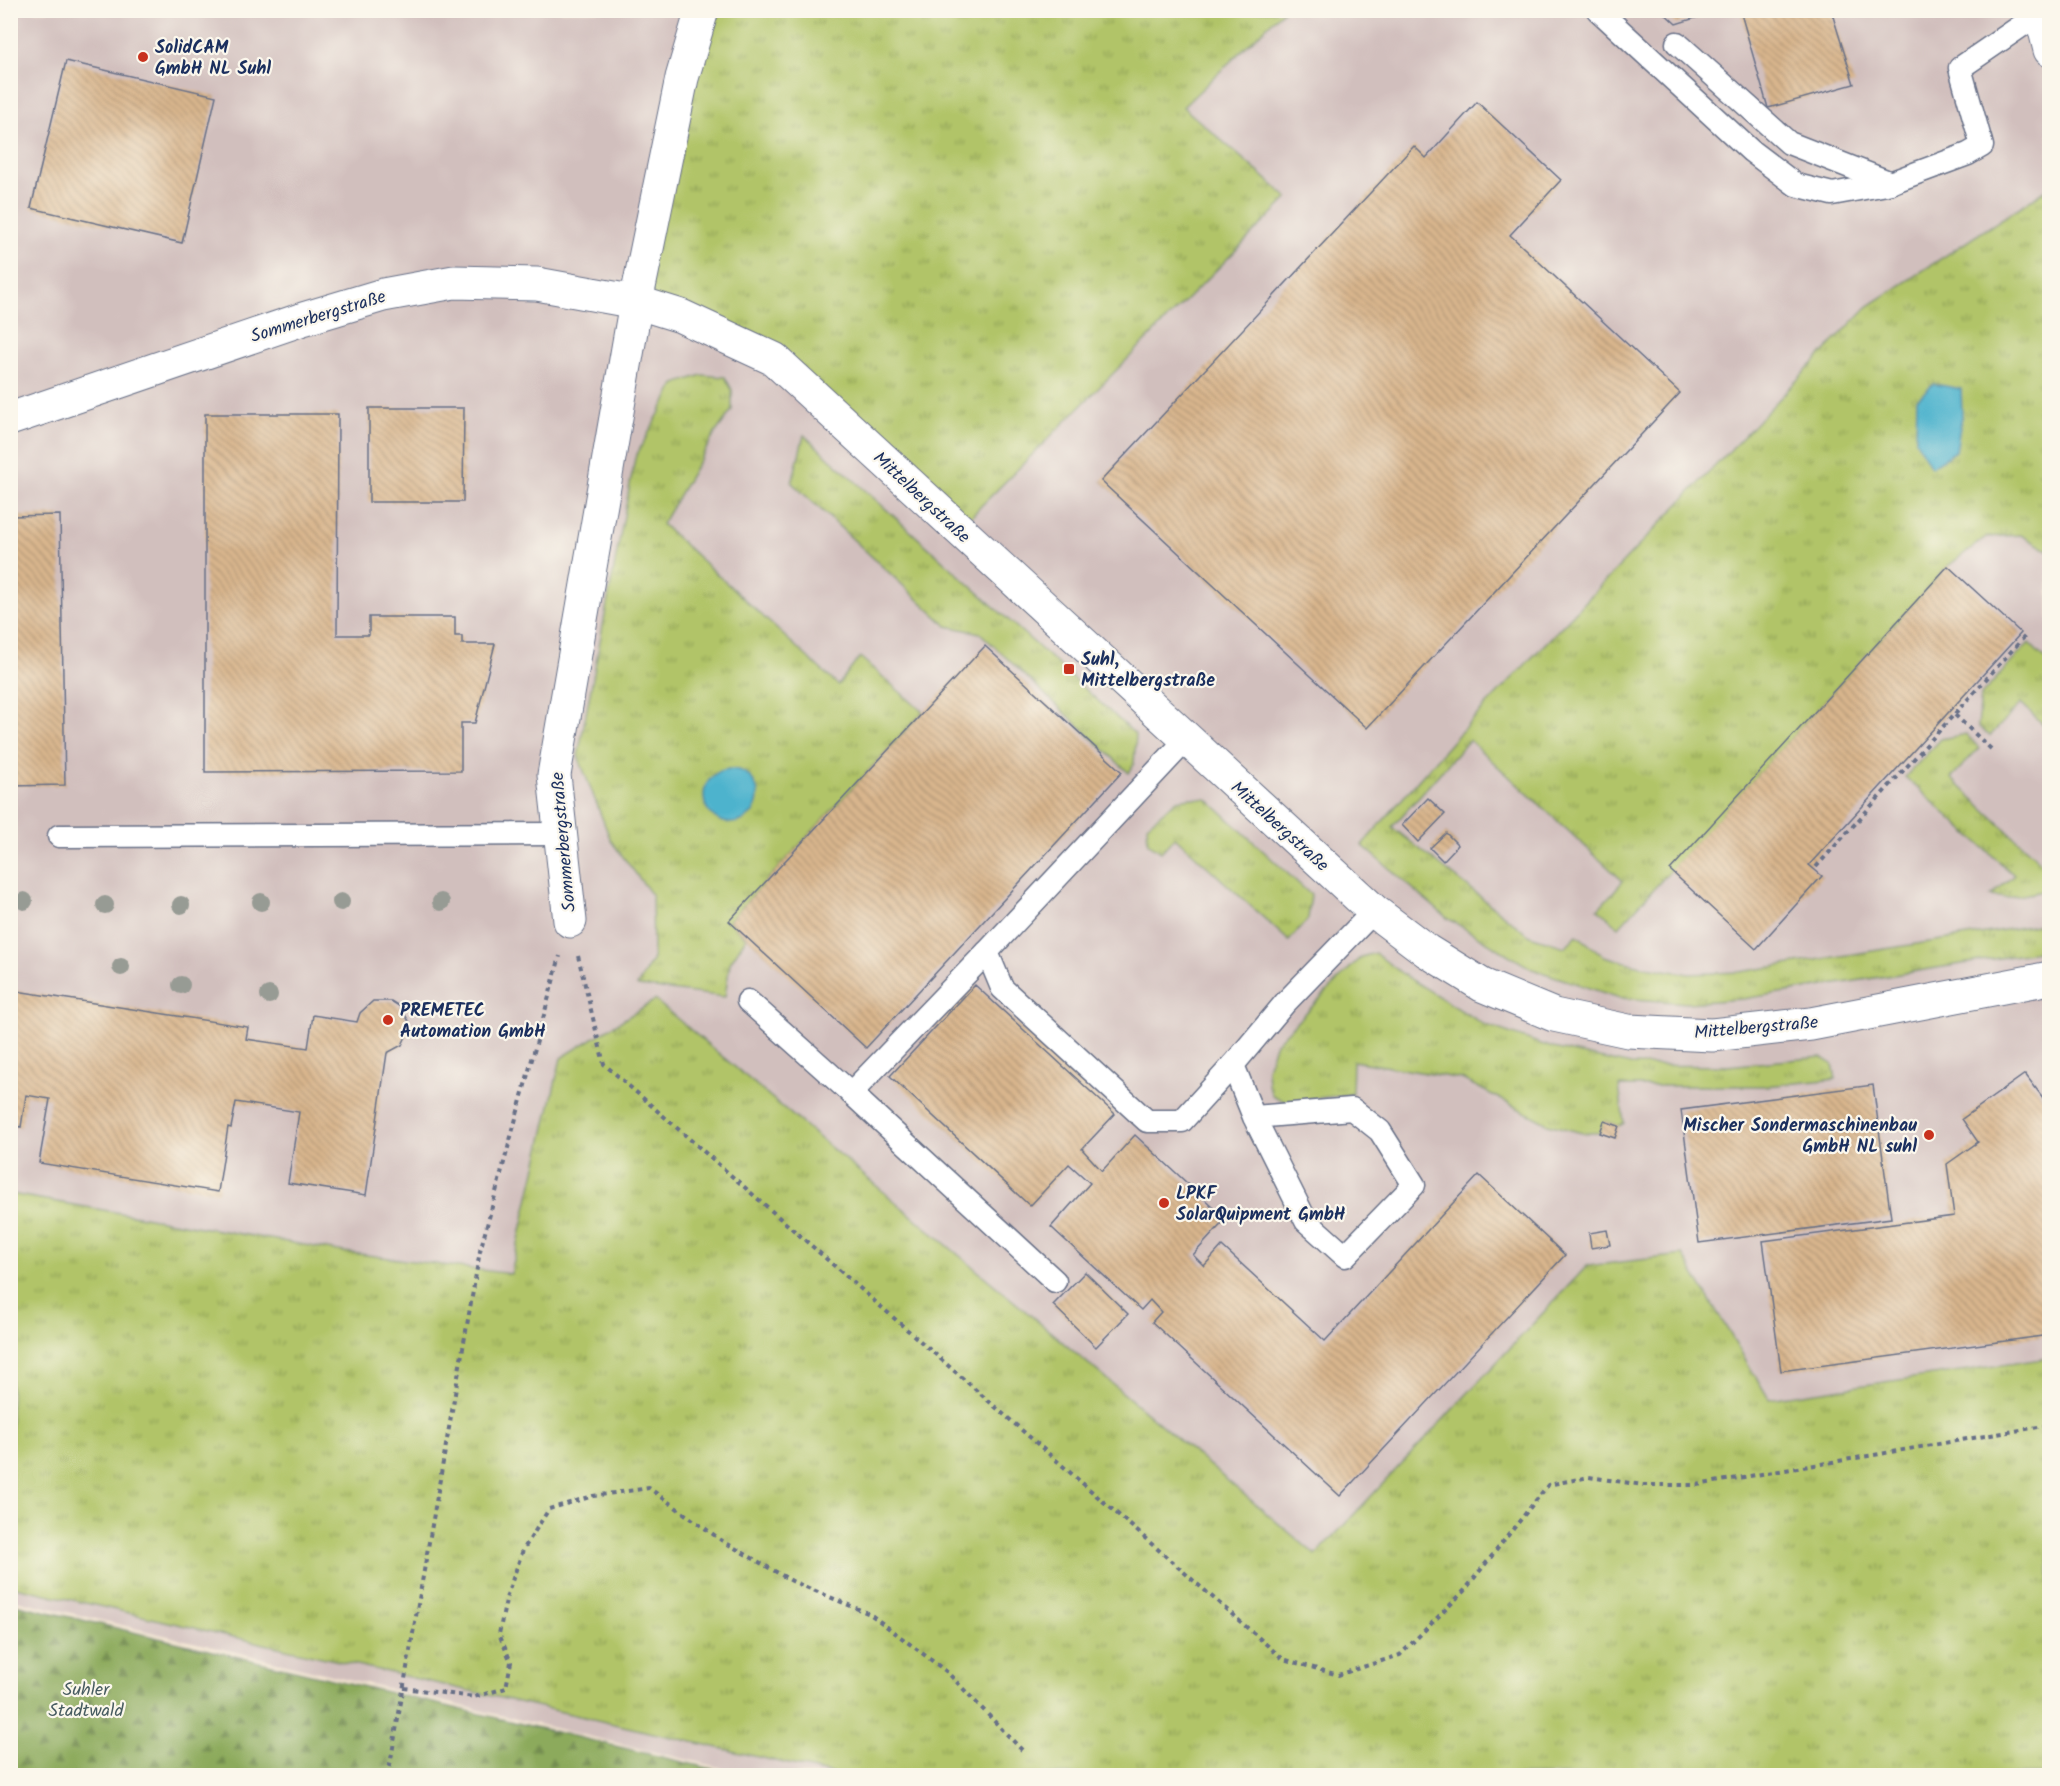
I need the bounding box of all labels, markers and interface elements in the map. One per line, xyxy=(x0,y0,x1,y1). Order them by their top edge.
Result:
place label: SolidCAM GmbH NL Suhl xyxy=(155,34,271,84)
marker: SolidCAM GmbH NL Suhl xyxy=(136,50,150,64)
street label: Sommerbergstraße xyxy=(247,283,390,352)
street label: Mittelbergstraße xyxy=(866,445,976,551)
place label: Suhl, Mittelbergstraße xyxy=(1081,646,1215,696)
marker: Suhl, Mittelbergstraße xyxy=(1062,662,1076,676)
street label: Sommerbergstraße xyxy=(544,771,585,913)
street label: Mittelbergstraße xyxy=(1223,775,1335,880)
place label: PREMETEC Automation GmbH xyxy=(400,997,546,1047)
street label: Mittelbergstraße xyxy=(1693,1009,1819,1048)
marker: PREMETEC Automation GmbH xyxy=(381,1013,395,1027)
place label: Mischer Sondermaschinenbau GmbH NL suhl xyxy=(1683,1112,1917,1162)
marker: Mischer Sondermaschinenbau GmbH NL suhl xyxy=(1922,1128,1936,1142)
place label: LPKF SolarQuipment GmbH xyxy=(1176,1180,1346,1230)
marker: LPKF SolarQuipment GmbH xyxy=(1157,1196,1171,1210)
park label: Suhler Stadtwald xyxy=(49,1676,124,1726)

